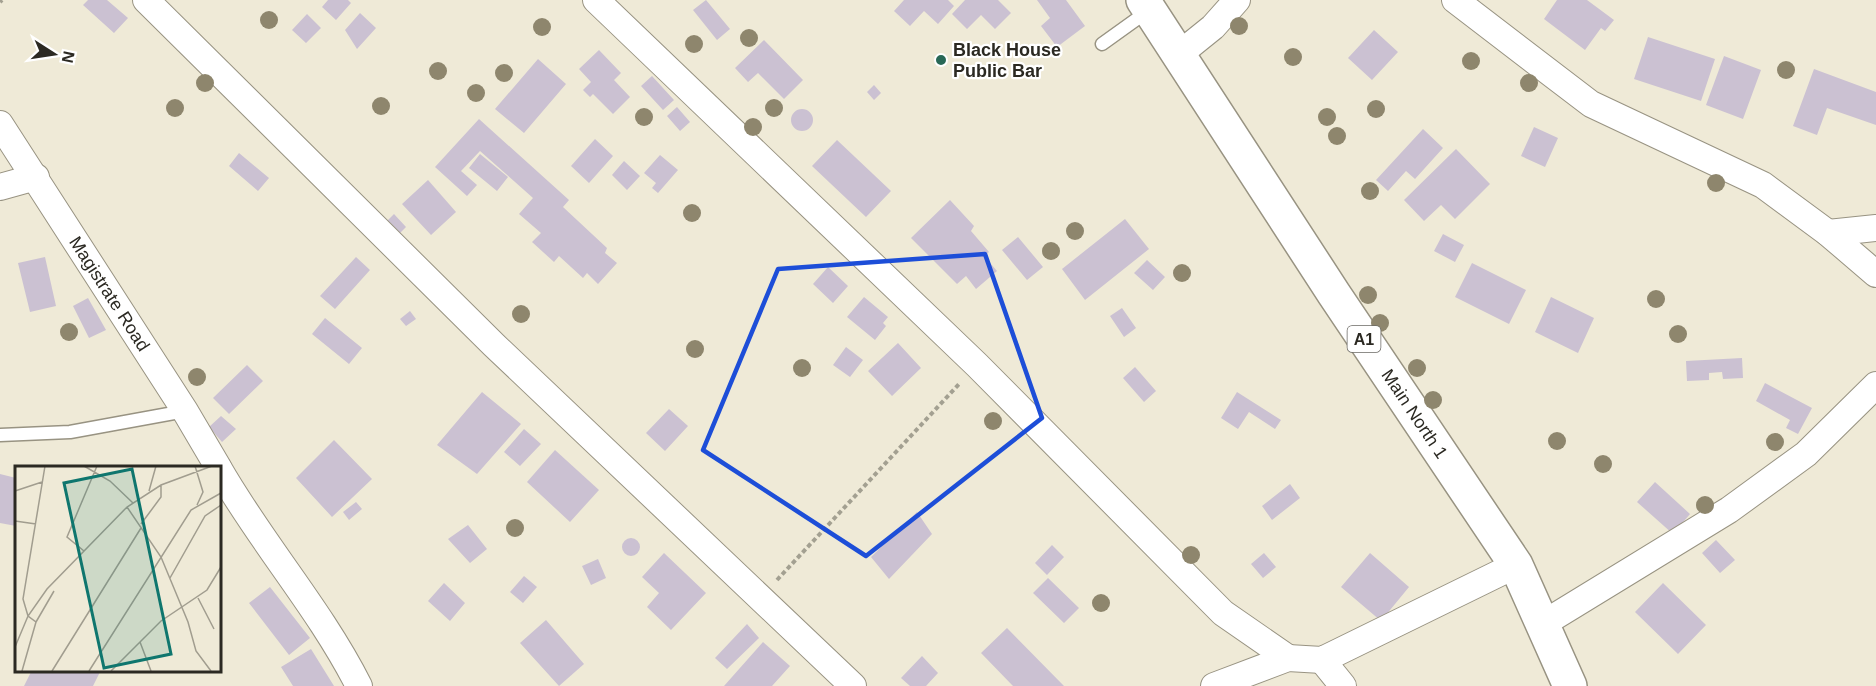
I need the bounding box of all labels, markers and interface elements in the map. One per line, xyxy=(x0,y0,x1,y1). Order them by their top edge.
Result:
north arrow xyxy=(24,24,84,84)
place label: Black House Public Bar xyxy=(953,40,1061,81)
text: N xyxy=(59,50,78,64)
marker: Black House Public Bar xyxy=(934,53,948,67)
street label: Magistrate Road xyxy=(65,233,154,355)
road number: A1 xyxy=(1348,326,1380,352)
street label: Main North 1 xyxy=(1377,365,1452,462)
inset map xyxy=(15,466,220,671)

